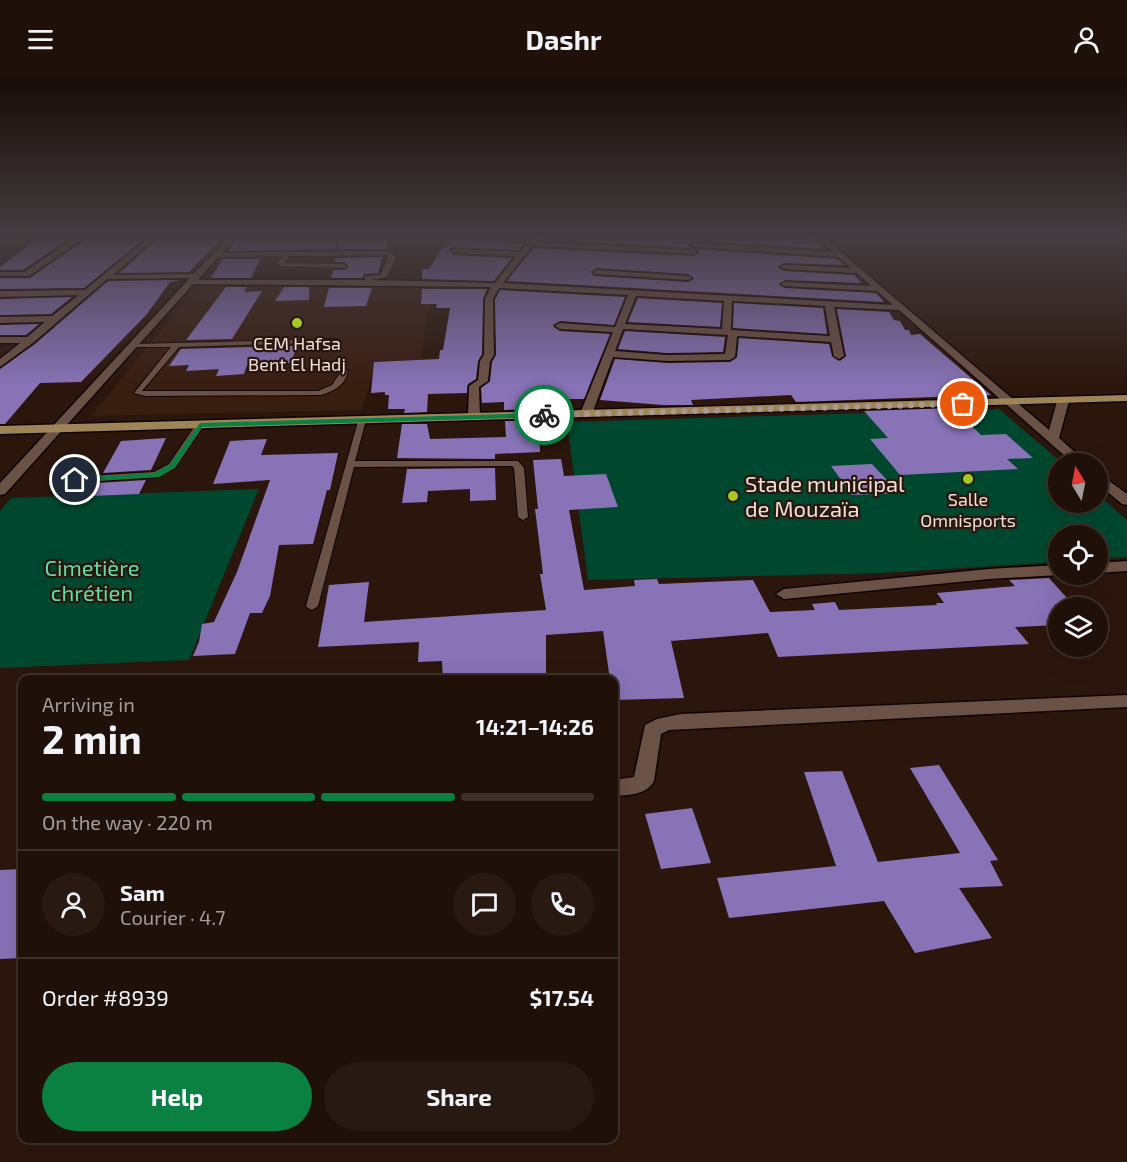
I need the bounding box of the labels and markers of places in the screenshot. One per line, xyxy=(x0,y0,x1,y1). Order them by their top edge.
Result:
marker: CEM Hafsa Bent El Hadj xyxy=(290,316,304,330)
place label: CEM Hafsa Bent El Hadj xyxy=(248,332,346,375)
pin xyxy=(937,378,988,429)
pin xyxy=(49,454,100,505)
place label: Stade municipal de Mouzaïa xyxy=(745,470,905,521)
marker: Salle Omnisports xyxy=(961,472,975,486)
place label: Salle Omnisports xyxy=(920,488,1016,531)
marker: Stade municipal de Mouzaïa xyxy=(726,489,740,503)

